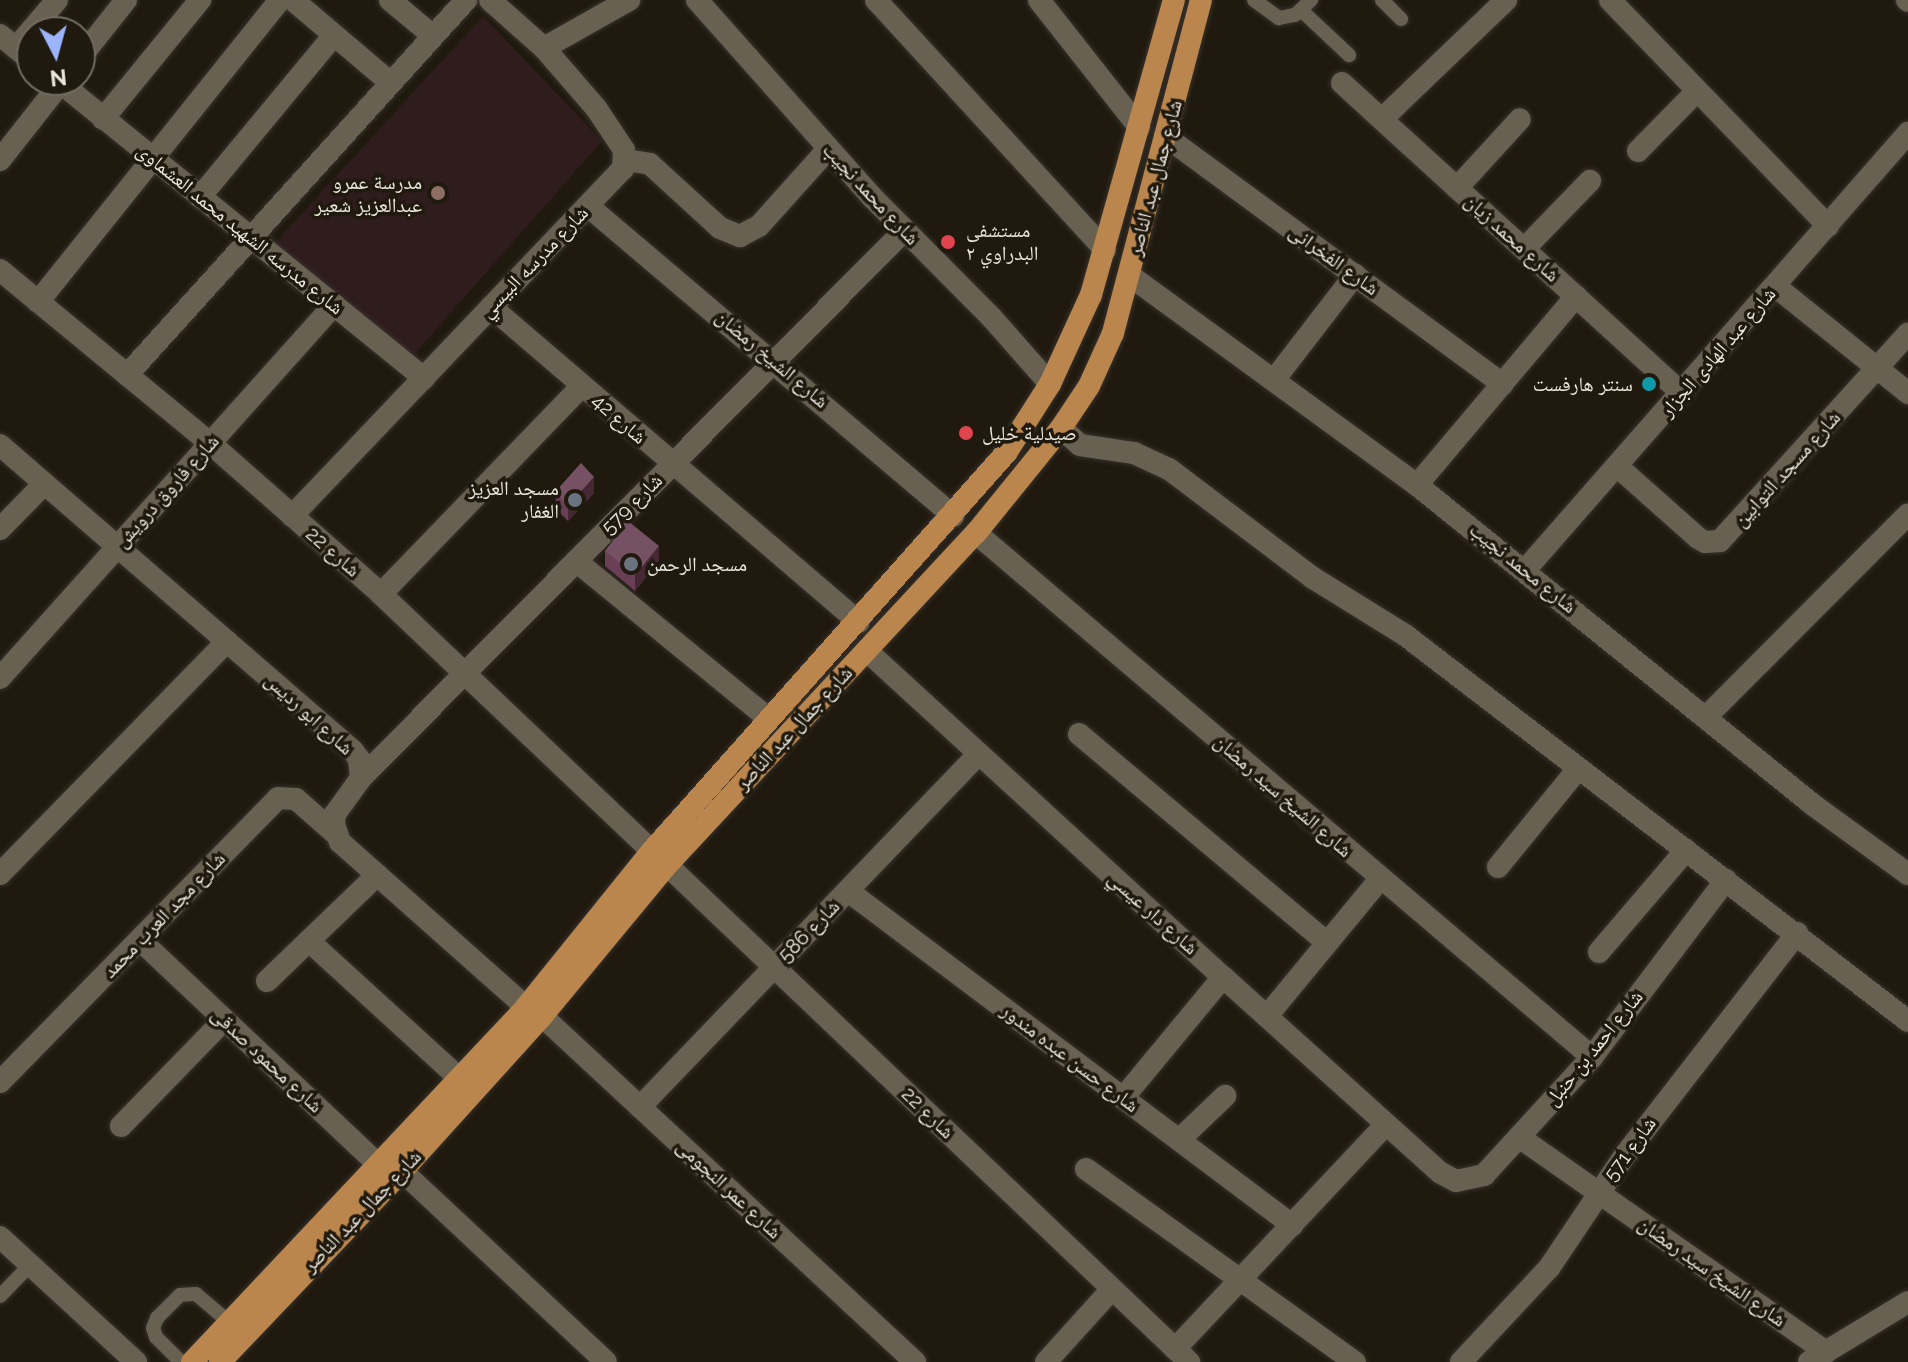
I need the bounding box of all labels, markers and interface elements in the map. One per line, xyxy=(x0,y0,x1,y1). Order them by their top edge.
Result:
north arrow xyxy=(16,16,96,96)
text: N xyxy=(49,64,68,92)
street label: شارع جمال عبد الناصر xyxy=(1123,97,1187,259)
street label: شارع مدرسه الشهيد محمد العشماوى xyxy=(132,138,348,320)
street label: شارع محمد نجيب xyxy=(818,138,924,250)
place label: مدرسة عمرو عبدالعزيز شعير xyxy=(314,170,422,217)
marker: مدرسة عمرو عبدالعزيز شعير xyxy=(429,184,447,202)
street label: شارع محمد زيان xyxy=(1459,189,1565,287)
street label: شارع مدرسه البيسي xyxy=(475,201,593,323)
place label: مستشفى البدراوي ٢ xyxy=(966,218,1039,265)
street label: شارع الفخرانى xyxy=(1284,219,1384,301)
marker: مستشفى البدراوي ٢ xyxy=(937,231,959,253)
street label: شارع عبد الهادى الجزار xyxy=(1655,282,1781,422)
street label: شارع الشيخ رمضان xyxy=(711,305,833,413)
place label: سنتر هارفست xyxy=(1533,372,1633,396)
marker: سنتر هارفست xyxy=(1640,375,1658,393)
street label: شارع 42 xyxy=(587,389,651,449)
street label: شارع مسجد التوابين xyxy=(1729,406,1845,532)
place label: صيدلية خليل xyxy=(982,421,1077,445)
marker: صيدلية خليل xyxy=(957,424,975,442)
street label: شارع فاروق درويش xyxy=(110,429,224,553)
street label: شارع 579 xyxy=(597,469,667,539)
place label: مسجد العزيز الغفار xyxy=(468,476,559,523)
marker: مسجد العزيز الغفار xyxy=(566,491,584,509)
street label: شارع محمد نجيب xyxy=(1465,518,1581,618)
street label: شارع 22 xyxy=(301,522,365,582)
place label: مسجد الرحمن xyxy=(647,552,747,576)
marker: مسجد الرحمن xyxy=(622,555,640,573)
street label: شارع جمال عبد الناصر xyxy=(731,661,857,795)
street label: شارع ابو رديس xyxy=(260,668,358,760)
street label: شارع الشيخ سيد رمضان xyxy=(1209,729,1357,863)
street label: شارع مجد العرب محمد xyxy=(98,847,230,983)
street label: شارع دار عيسي xyxy=(1103,866,1203,960)
street label: شارع 586 xyxy=(773,895,845,967)
street label: شارع احمد بن حنبل xyxy=(1540,985,1648,1111)
street label: شارع حسن عبده مندور xyxy=(996,998,1144,1118)
street label: شارع محمود صدقى xyxy=(206,1002,328,1118)
street label: شارع 22 xyxy=(897,1082,959,1144)
street label: شارع 571 xyxy=(1599,1112,1661,1186)
street label: شارع عمر النجومى xyxy=(671,1134,787,1244)
street label: شارع جمال عبد الناصر xyxy=(298,1145,426,1277)
street label: شارع الشيخ سيد رمضان xyxy=(1633,1212,1791,1332)

